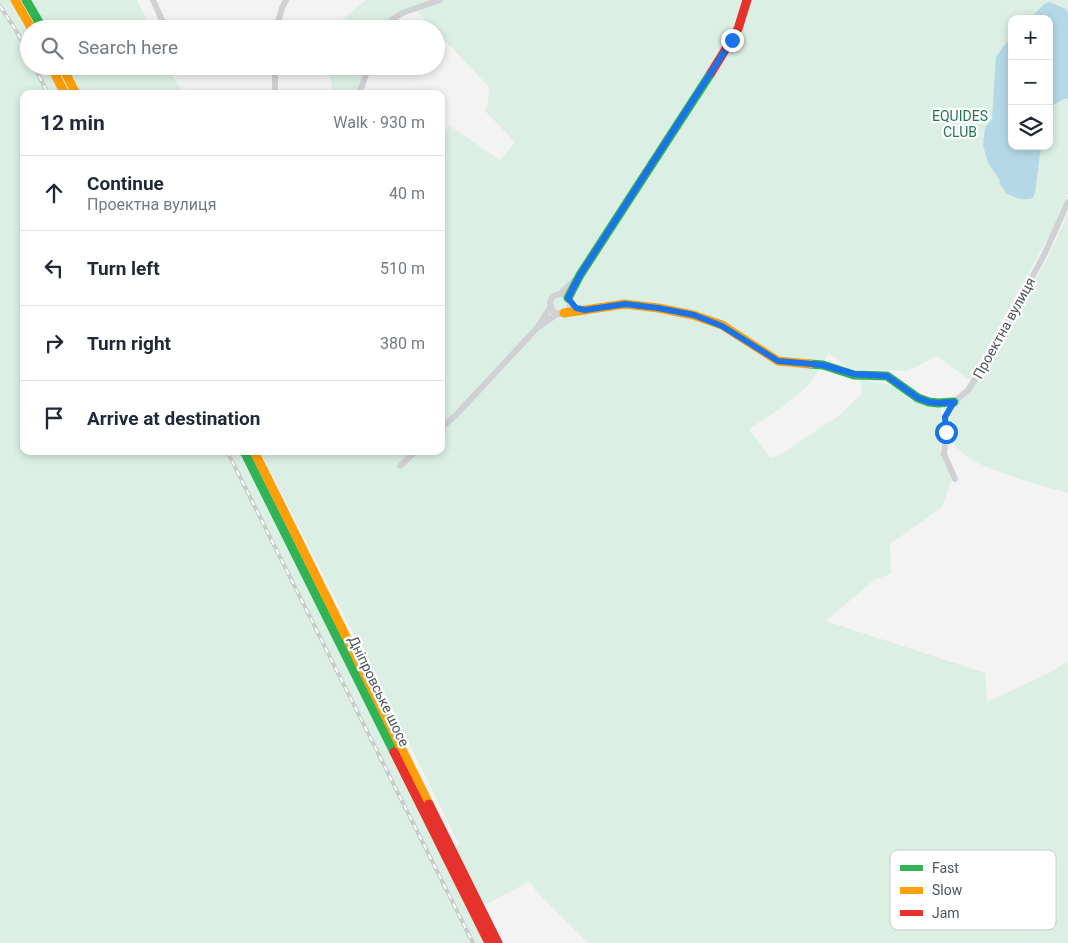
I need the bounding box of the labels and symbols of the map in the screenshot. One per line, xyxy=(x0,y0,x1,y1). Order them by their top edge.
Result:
route end xyxy=(721,29,744,52)
park label: EQUIDES CLUB xyxy=(932,108,988,140)
street label: Проектна вулиця xyxy=(970,275,1038,381)
route start xyxy=(935,421,958,444)
street label: Дніпровське шосе xyxy=(345,633,413,749)
legend xyxy=(890,850,1056,930)
text: Fast xyxy=(932,860,959,876)
text: Slow xyxy=(932,882,963,898)
text: Jam xyxy=(932,905,960,921)

